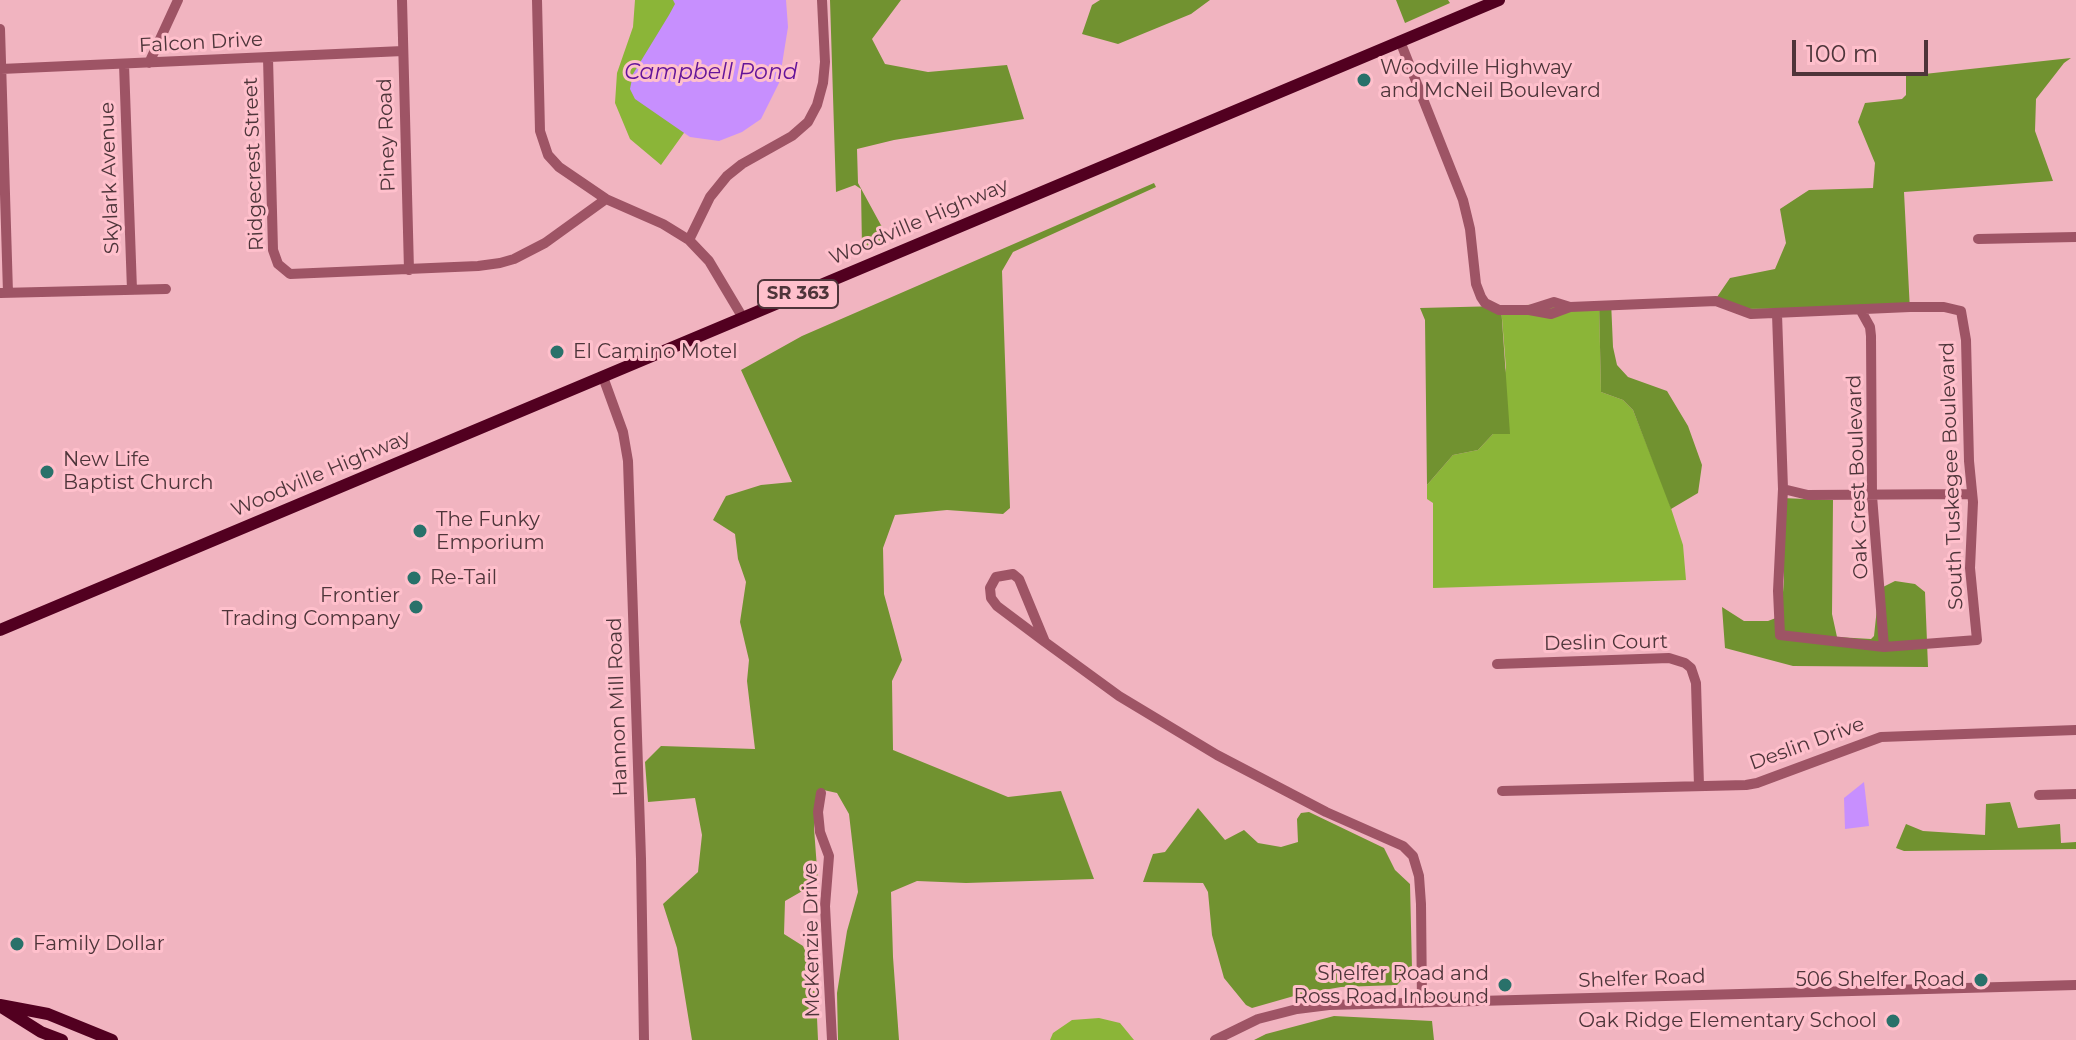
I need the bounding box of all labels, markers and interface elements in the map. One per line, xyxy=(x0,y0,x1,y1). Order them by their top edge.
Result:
scale bar xyxy=(1796,24,1932,74)
street label: Falcon Drive xyxy=(138,28,264,58)
text: 100 m xyxy=(1806,39,1878,68)
place label: Woodville Highway and McNeil Boulevard xyxy=(1380,56,1601,103)
water label: Campbell Pond xyxy=(624,60,798,86)
marker: Woodville Highway and McNeil Boulevard xyxy=(1355,71,1373,89)
street label: Ridgecrest Street xyxy=(239,77,269,251)
street label: Piney Road xyxy=(373,78,401,192)
street label: Skylark Avenue xyxy=(95,101,125,255)
street label: Woodville Highway xyxy=(826,173,1012,271)
road number: SR 363 xyxy=(758,280,838,308)
place label: El Camino Motel xyxy=(573,340,738,364)
street label: South Tuskegee Boulevard xyxy=(1935,342,1969,610)
marker: El Camino Motel xyxy=(548,343,566,361)
street label: Oak Crest Boulevard xyxy=(1842,374,1874,580)
street label: Woodville Highway xyxy=(228,425,414,523)
place label: New Life Baptist Church xyxy=(63,448,214,495)
marker: New Life Baptist Church xyxy=(38,463,56,481)
place label: The Funky Emporium xyxy=(436,508,545,555)
marker: The Funky Emporium xyxy=(411,522,429,540)
place label: Re-Tail xyxy=(430,566,497,590)
marker: Re-Tail xyxy=(405,569,423,587)
place label: Frontier Trading Company xyxy=(222,584,400,631)
marker: Frontier Trading Company xyxy=(407,598,425,616)
street label: Hannon Mill Road xyxy=(603,617,633,797)
street label: Deslin Court xyxy=(1544,630,1668,656)
street label: Deslin Drive xyxy=(1746,712,1868,776)
street label: McKenzie Drive xyxy=(799,862,825,1018)
place label: Family Dollar xyxy=(33,932,165,956)
marker: Family Dollar xyxy=(8,935,26,953)
place label: Shelfer Road and Ross Road Inbound xyxy=(1294,962,1489,1009)
street label: Shelfer Road xyxy=(1578,965,1706,993)
place label: 506 Shelfer Road xyxy=(1796,968,1965,992)
marker: 506 Shelfer Road xyxy=(1972,971,1990,989)
marker: Shelfer Road and Ross Road Inbound xyxy=(1496,976,1514,994)
place label: Oak Ridge Elementary School xyxy=(1578,1009,1877,1033)
marker: Oak Ridge Elementary School xyxy=(1884,1012,1902,1030)

